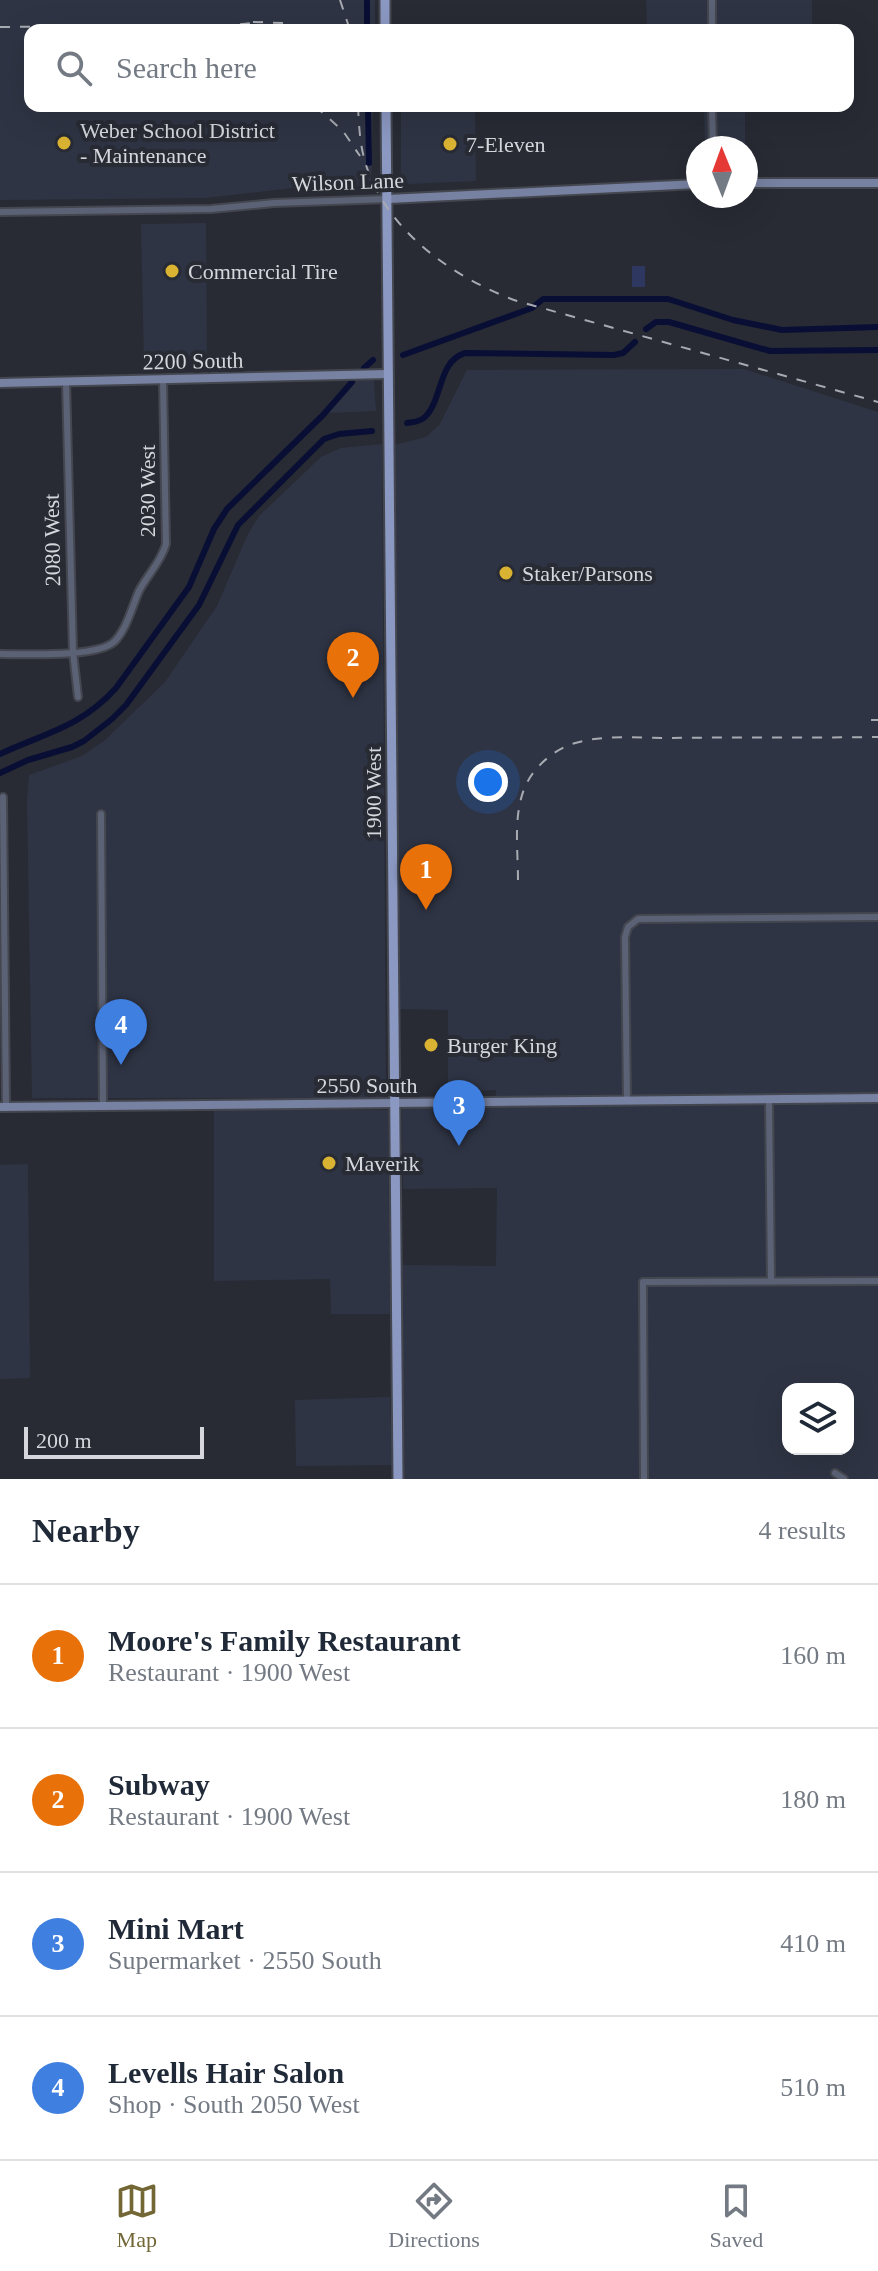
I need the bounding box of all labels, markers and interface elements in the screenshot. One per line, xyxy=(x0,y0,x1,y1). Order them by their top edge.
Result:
search box xyxy=(24,24,854,112)
icon: search xyxy=(52,46,96,90)
text: Search here xyxy=(116,51,257,84)
place label: Weber School District - Maintenance xyxy=(80,118,275,168)
place label: 7-Eleven xyxy=(466,132,545,157)
marker: Weber School District - Maintenance xyxy=(55,134,73,152)
marker: 7-Eleven xyxy=(441,135,459,153)
north arrow xyxy=(686,136,758,208)
street label: Wilson Lane xyxy=(292,168,404,196)
place label: Commercial Tire xyxy=(188,259,338,284)
marker: Commercial Tire xyxy=(163,262,181,280)
street label: 2200 South xyxy=(142,348,244,374)
street label: 2030 West xyxy=(135,445,160,537)
street label: 2080 West xyxy=(39,494,65,586)
place label: Staker/Parsons xyxy=(522,561,653,586)
marker: Staker/Parsons xyxy=(497,564,515,582)
pin: 2 xyxy=(327,632,379,698)
street label: 1900 West xyxy=(361,747,386,839)
your location xyxy=(468,762,508,802)
pin: 1 xyxy=(400,844,452,910)
pin: 4 xyxy=(95,999,147,1065)
place label: Burger King xyxy=(447,1033,557,1058)
marker: Burger King xyxy=(422,1036,440,1054)
street label: 2550 South xyxy=(317,1073,417,1098)
pin: 3 xyxy=(433,1080,485,1146)
place label: Maverik xyxy=(345,1151,420,1176)
marker: Maverik xyxy=(320,1154,338,1172)
map controls xyxy=(782,1383,854,1455)
button: layers xyxy=(782,1383,854,1455)
scale bar xyxy=(24,1423,204,1459)
text: 200 m xyxy=(36,1428,92,1453)
text: Nearby xyxy=(32,1512,140,1549)
text: 4 results xyxy=(759,1516,846,1545)
text: Moore's Family Restaurant xyxy=(108,1624,461,1657)
text: 1 xyxy=(52,1641,65,1670)
text: 160 m xyxy=(780,1641,846,1670)
text: Restaurant · 1900 West xyxy=(108,1658,350,1687)
text: Subway xyxy=(108,1768,210,1801)
text: 2 xyxy=(52,1785,65,1814)
text: 180 m xyxy=(780,1785,846,1814)
text: Restaurant · 1900 West xyxy=(108,1802,350,1831)
text: Mini Mart xyxy=(108,1912,244,1945)
text: 3 xyxy=(52,1929,65,1958)
text: 410 m xyxy=(780,1929,846,1958)
text: Supermarket · 2550 South xyxy=(108,1946,382,1975)
text: Levells Hair Salon xyxy=(108,2056,344,2089)
text: 4 xyxy=(52,2073,65,2102)
text: 510 m xyxy=(780,2073,846,2102)
text: Shop · South 2050 West xyxy=(108,2090,360,2119)
tab: Map xyxy=(115,2179,159,2253)
tab: Directions xyxy=(388,2179,480,2253)
tab: Saved xyxy=(709,2179,763,2253)

